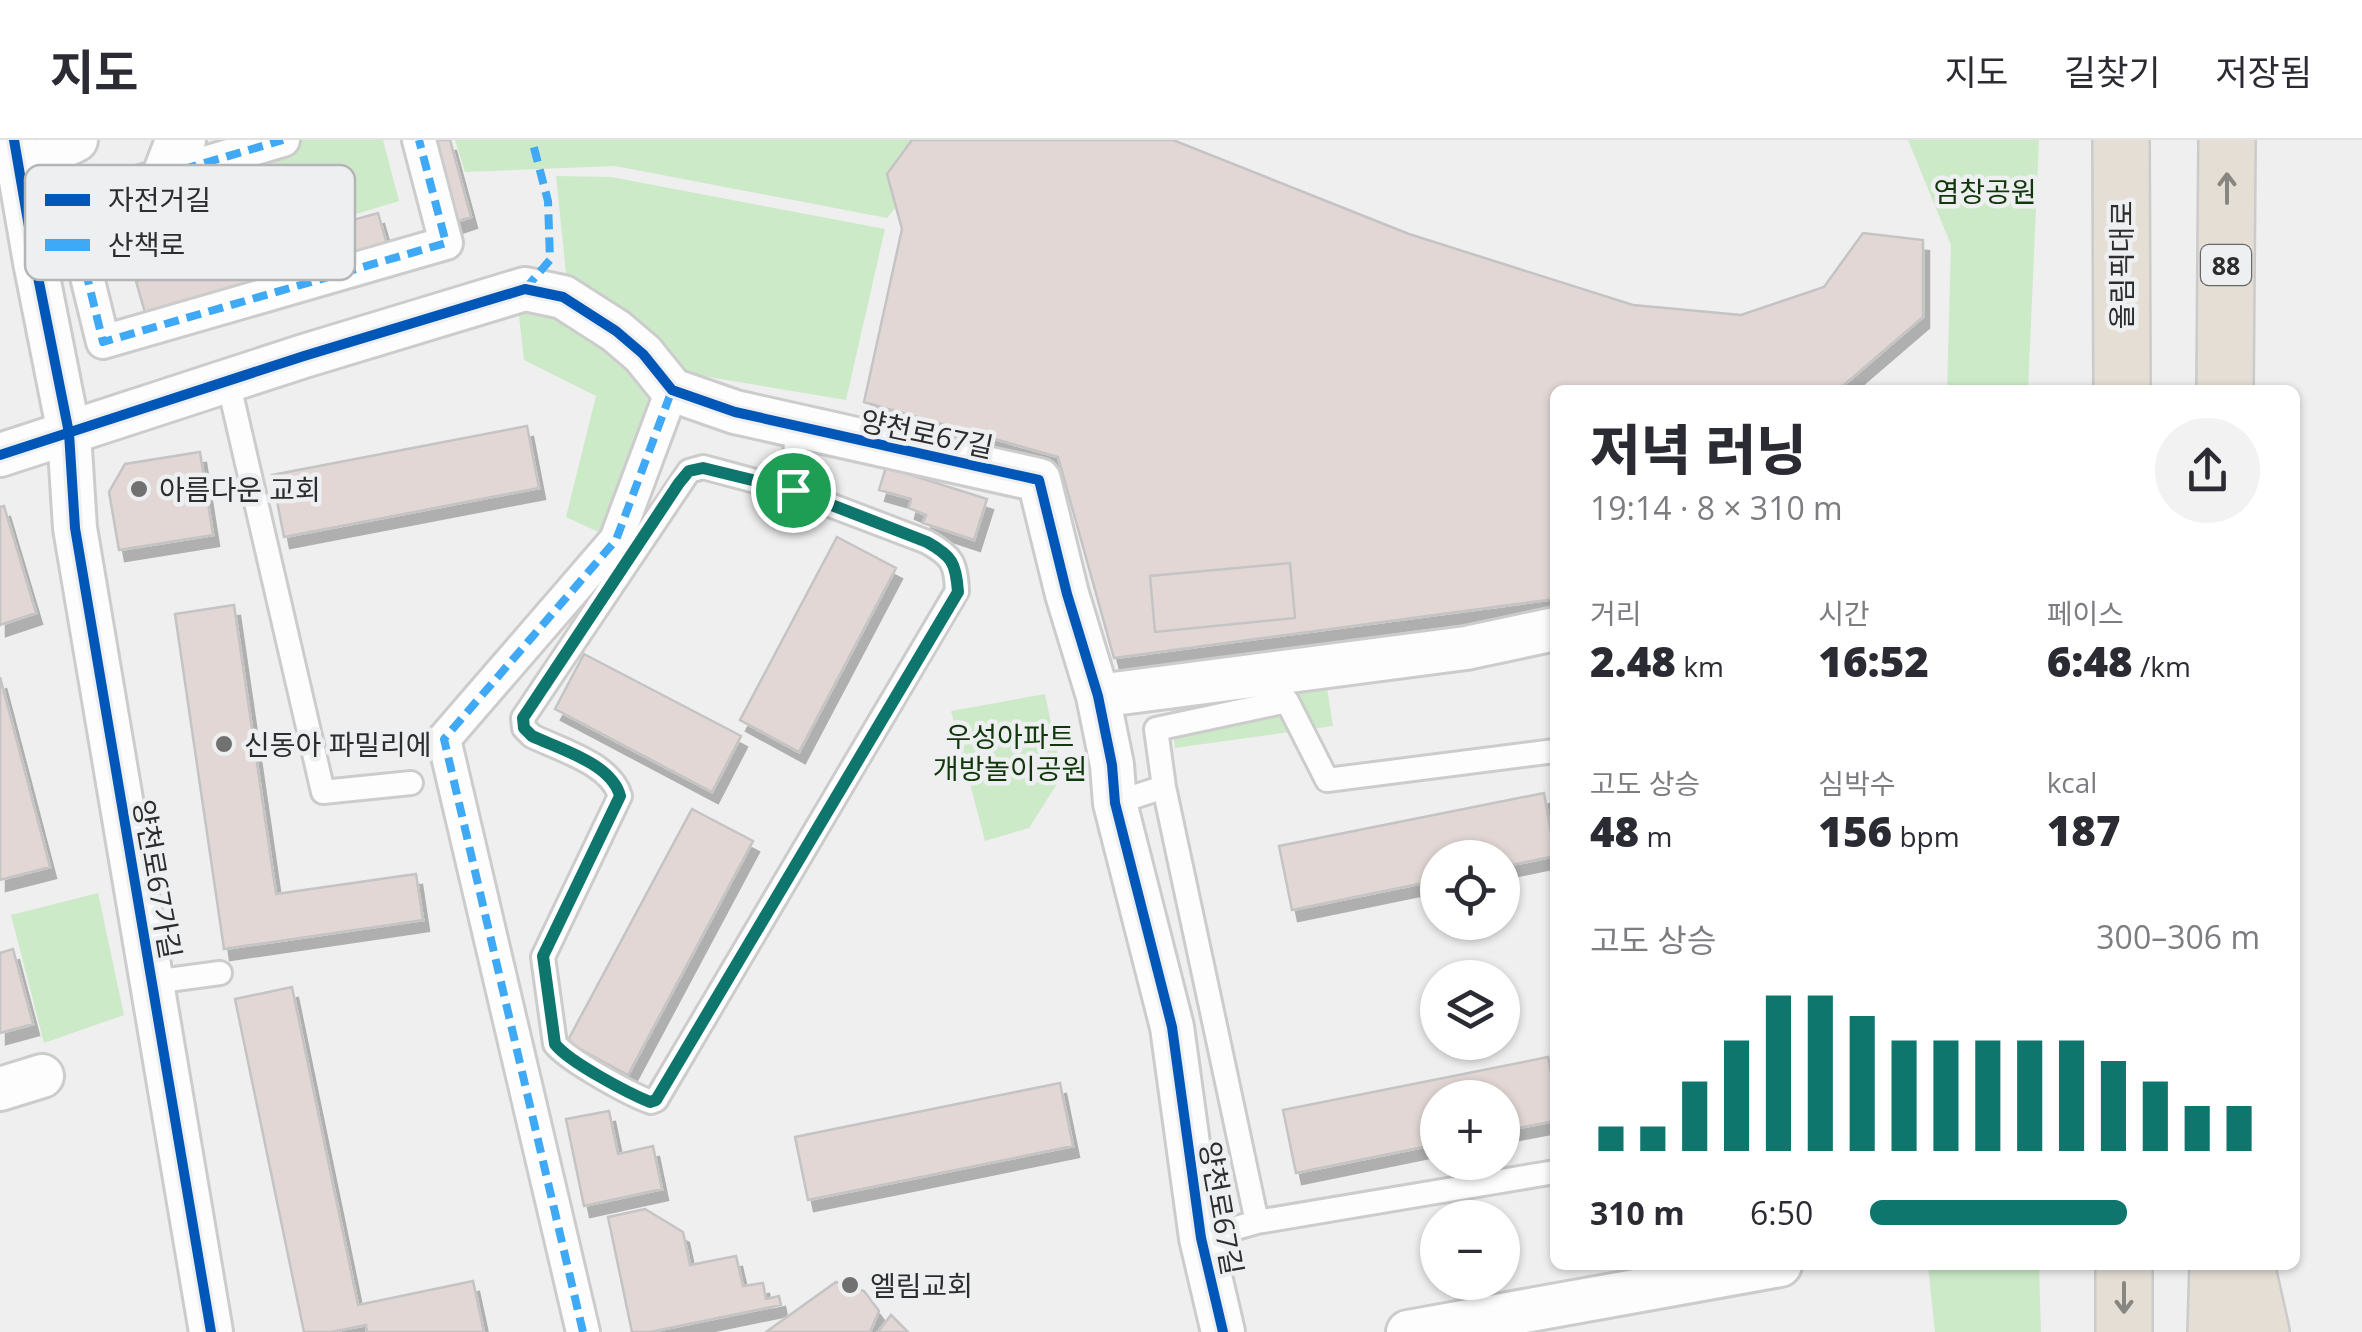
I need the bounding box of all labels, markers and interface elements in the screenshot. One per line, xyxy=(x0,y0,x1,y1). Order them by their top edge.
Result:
text: 지도 xyxy=(50,39,138,104)
text: 지도 xyxy=(1944,48,2009,95)
text: 길찾기 xyxy=(2064,48,2160,95)
text: 저장됨 xyxy=(2215,48,2312,95)
legend xyxy=(25,165,355,280)
park label: 염창공원 xyxy=(1933,172,2037,210)
one-way arrow xyxy=(2218,172,2236,204)
text: 자전거길 xyxy=(108,180,211,218)
street label: 올림픽대로 xyxy=(2102,201,2140,329)
text: 산책로 xyxy=(108,225,185,263)
road number: 88 xyxy=(2201,245,2251,285)
street label: 양천로67길 xyxy=(857,400,997,466)
text: 저녁 러닝 xyxy=(1590,411,1807,486)
button: share xyxy=(2155,418,2260,523)
pin xyxy=(751,448,836,533)
icon: arrive xyxy=(766,463,821,518)
place label: 아름다운 교회 xyxy=(159,470,321,508)
marker: 아름다운 교회 xyxy=(128,478,150,500)
text: 19:14 · 8 × 310 m xyxy=(1590,486,1843,529)
text: 거리 xyxy=(1590,594,1642,632)
text: 시간 xyxy=(1818,594,1870,632)
text: 페이스 xyxy=(2047,594,2124,632)
text: 2.48 xyxy=(1590,632,1676,689)
text: 16:52 xyxy=(1818,632,1929,689)
text: 6:48 xyxy=(2047,632,2133,689)
text: km xyxy=(1676,647,1724,685)
text: /km xyxy=(2133,647,2191,685)
park label: 우성아파트 개방놀이공원 xyxy=(933,717,1087,787)
place label: 신동아 파밀리에 xyxy=(244,725,432,763)
marker: 신동아 파밀리에 xyxy=(213,733,235,755)
text: kcal xyxy=(2047,763,2097,801)
text: 고도 상승 xyxy=(1590,764,1700,802)
text: 심박수 xyxy=(1818,764,1896,802)
street label: 양천로67가길 xyxy=(125,797,191,961)
text: 187 xyxy=(2047,801,2120,858)
text: 48 xyxy=(1590,802,1639,859)
text: 156 xyxy=(1818,802,1892,859)
text: m xyxy=(1639,817,1672,855)
text: bpm xyxy=(1892,817,1960,855)
map controls xyxy=(1420,840,1520,1300)
button: locate xyxy=(1420,840,1520,940)
text: 300–306 m xyxy=(2096,915,2260,958)
text: 고도 상승 xyxy=(1590,918,1716,961)
button: layers xyxy=(1420,960,1520,1060)
button: + xyxy=(1420,1080,1520,1180)
street label: 양천로67길 xyxy=(1192,1138,1252,1278)
text: 310 m xyxy=(1590,1191,1685,1234)
text: 6:50 xyxy=(1750,1191,1813,1234)
button: − xyxy=(1420,1200,1520,1300)
place label: 엘림교회 xyxy=(870,1266,973,1304)
marker: 엘림교회 xyxy=(839,1274,861,1296)
one-way arrow xyxy=(2114,1282,2134,1314)

